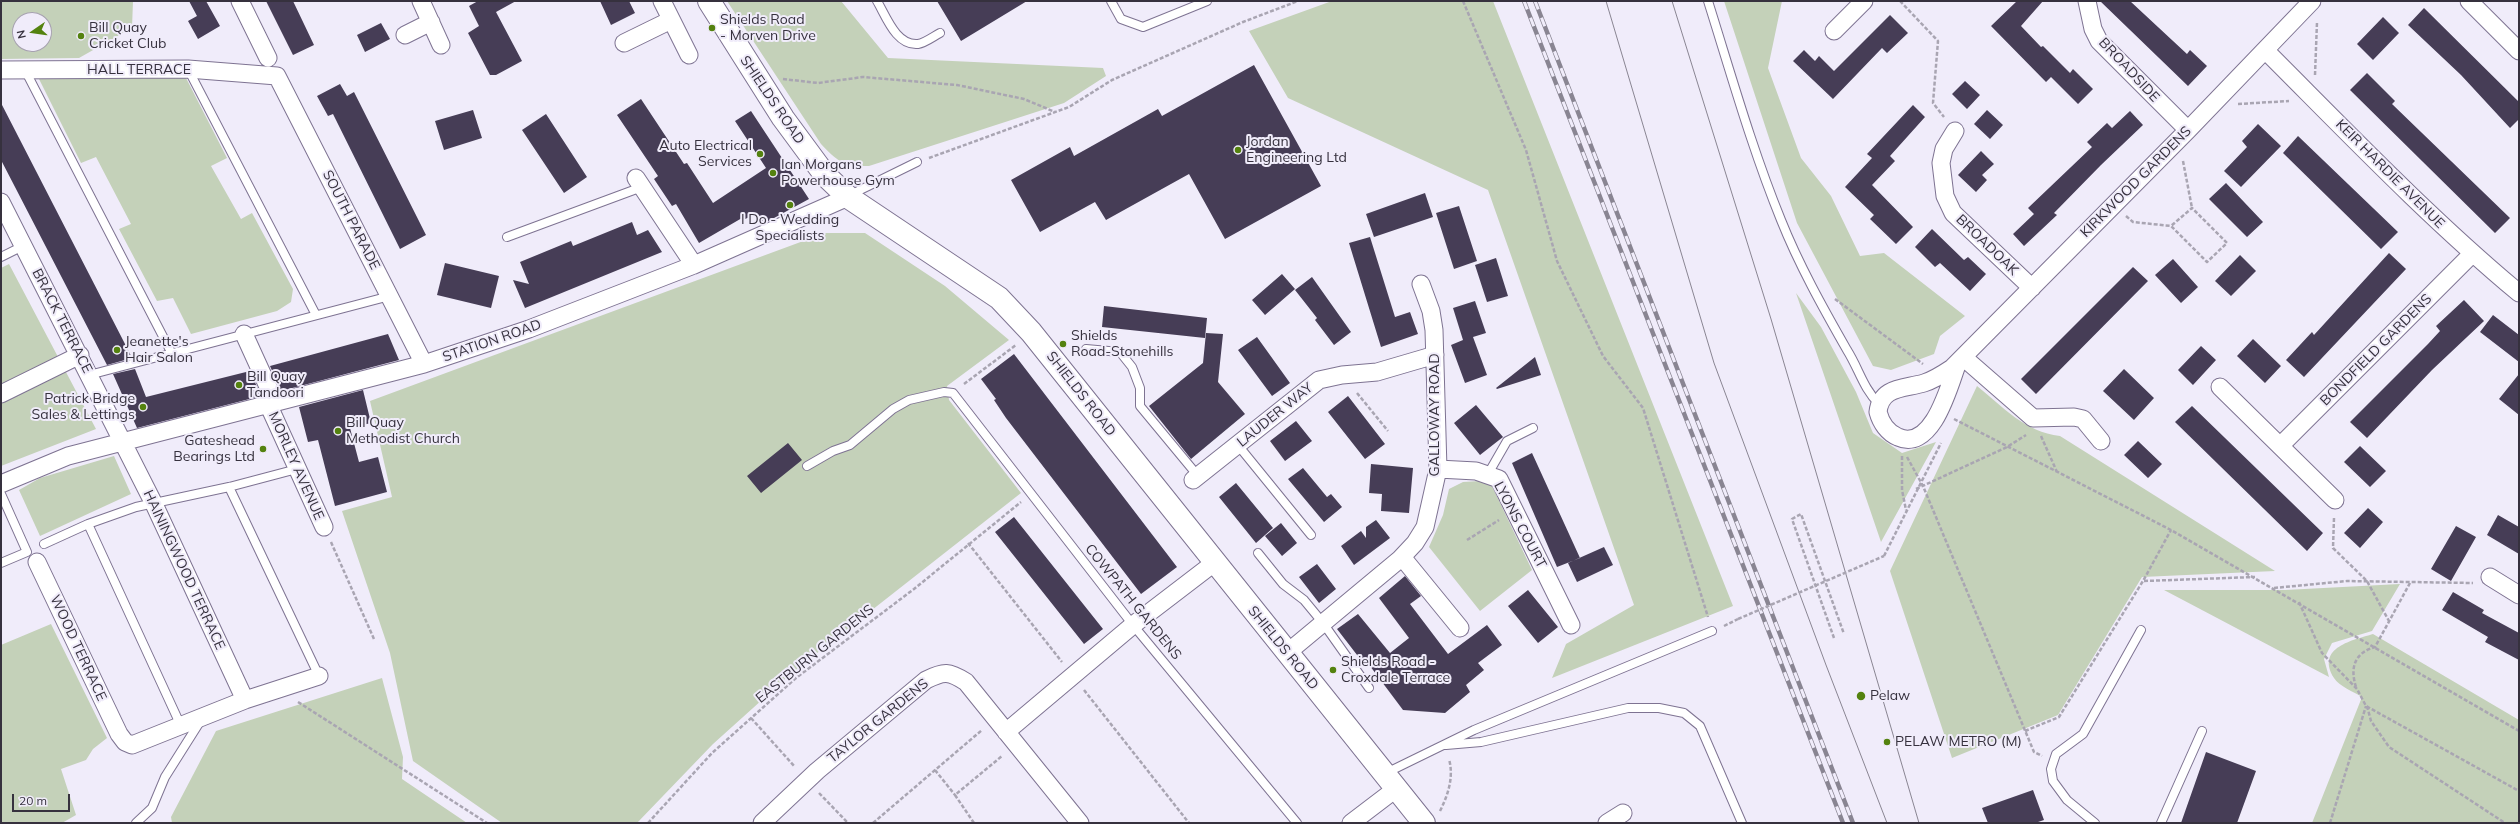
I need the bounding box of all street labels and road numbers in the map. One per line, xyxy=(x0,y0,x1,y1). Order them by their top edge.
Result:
street label: BROADSIDE xyxy=(2095,34,2163,106)
street label: SHIELDS ROAD xyxy=(736,53,808,147)
street label: HALL TERRACE xyxy=(87,62,191,78)
street label: KEIR HARDIE AVENUE xyxy=(2332,116,2448,232)
street label: KIRKWOOD GARDENS xyxy=(2077,123,2195,241)
street label: SOUTH PARADE xyxy=(319,167,383,273)
street label: BROADOAK xyxy=(1952,211,2022,279)
street label: BRACK TERRACE xyxy=(28,266,96,376)
street label: BONDFIELD GARDENS xyxy=(2317,291,2435,409)
street label: STATION ROAD xyxy=(441,316,543,366)
street label: SHIELDS ROAD xyxy=(1043,348,1119,440)
street label: GALLOWAY ROAD xyxy=(1427,353,1443,477)
street label: LAUDER WAY xyxy=(1234,379,1316,451)
street label: MORLEY AVENUE xyxy=(265,409,327,523)
street label: LYONS COURT xyxy=(1490,479,1550,571)
street label: HAININGWOOD TERRACE xyxy=(140,488,228,652)
street label: COWPATH GARDENS xyxy=(1081,541,1185,663)
street label: WOOD TERRACE xyxy=(46,592,110,704)
street label: EASTBURN GARDENS xyxy=(753,601,877,707)
street label: SHIELDS ROAD xyxy=(1244,603,1322,693)
street label: TAYLOR GARDENS xyxy=(824,675,932,767)

